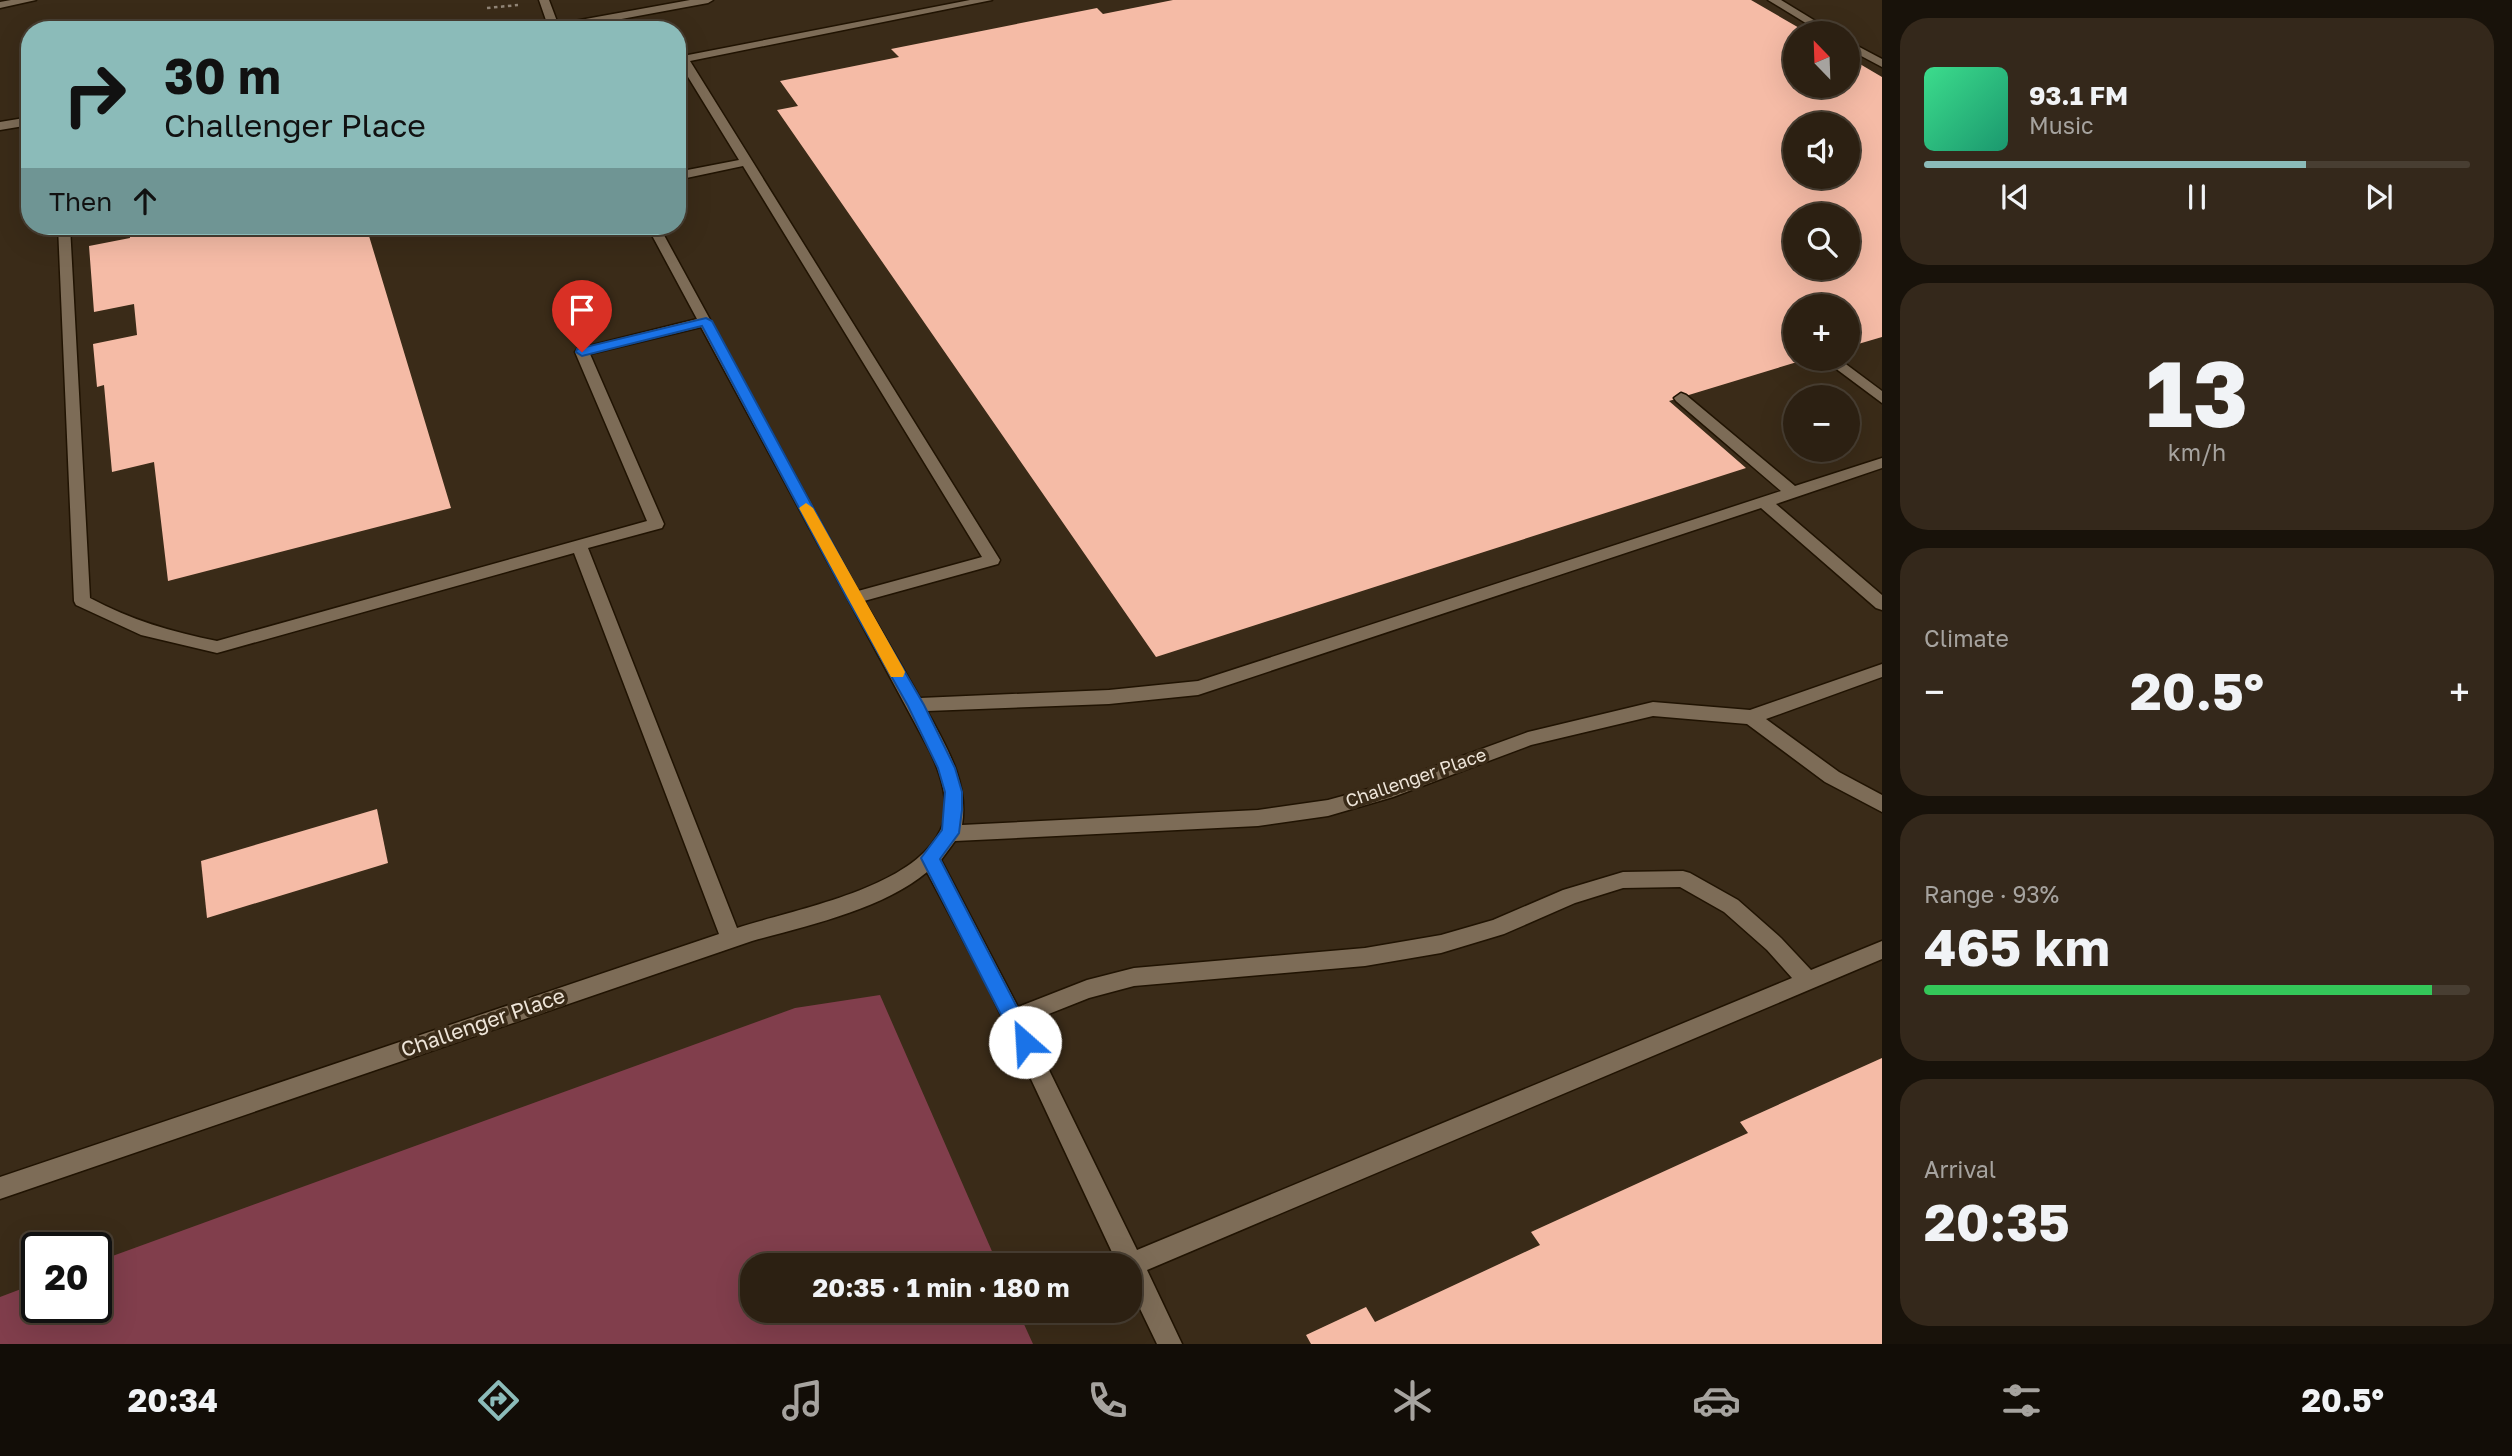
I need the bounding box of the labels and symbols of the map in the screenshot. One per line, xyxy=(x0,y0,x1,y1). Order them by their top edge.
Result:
north arrow xyxy=(1783,21,1860,98)
pin xyxy=(552,280,612,352)
street label: Challenger Place xyxy=(1342,743,1489,811)
street label: Challenger Place xyxy=(397,982,568,1062)
position arrow xyxy=(988,1005,1062,1079)
speed limit sign: 20 xyxy=(21,1232,112,1323)

